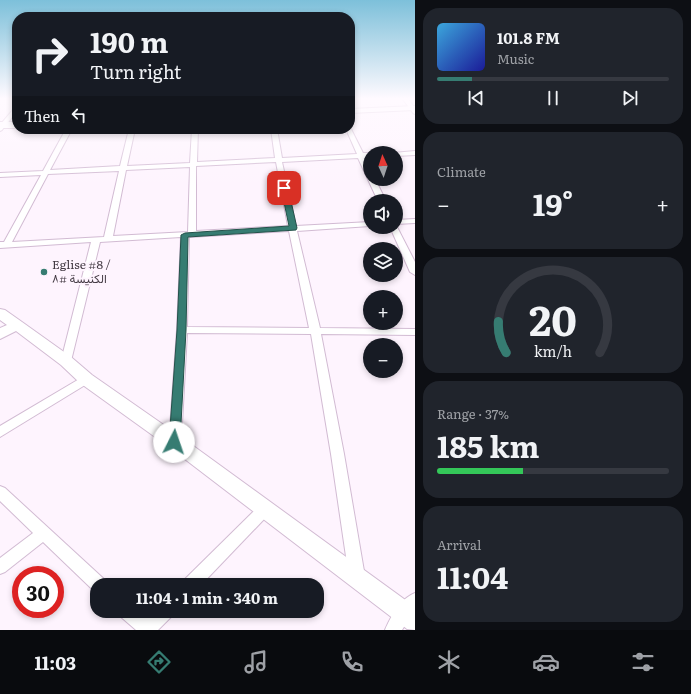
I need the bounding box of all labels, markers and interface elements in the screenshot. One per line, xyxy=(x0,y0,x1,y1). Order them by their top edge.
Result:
text: 190 m xyxy=(90,20,168,62)
text: 101.8 FM xyxy=(497,26,560,49)
icon: right xyxy=(24,28,76,80)
text: Music xyxy=(497,49,534,68)
text: Turn right xyxy=(90,58,181,85)
icon: previous xyxy=(465,87,487,109)
icon: pause xyxy=(542,87,564,109)
icon: next xyxy=(619,87,641,109)
text: Then xyxy=(24,104,60,127)
icon: left xyxy=(68,104,90,126)
north arrow xyxy=(363,146,403,186)
map controls xyxy=(363,146,403,378)
text: Climate xyxy=(437,162,486,181)
pin xyxy=(267,171,301,205)
icon: arrive xyxy=(273,177,295,199)
text: 19° xyxy=(533,181,573,225)
text: − xyxy=(437,187,450,220)
text: + xyxy=(656,187,669,220)
button: sound xyxy=(363,194,403,234)
button: layers xyxy=(363,242,403,282)
place label: Eglise #8 / الكنيسة #٨ xyxy=(52,255,111,287)
marker: Eglise #8 / الكنيسة #٨ xyxy=(39,267,49,277)
text: 20 xyxy=(529,287,577,349)
button: + xyxy=(363,290,403,330)
button: − xyxy=(363,338,403,378)
text: km/h xyxy=(534,340,573,361)
text: Range · 37% xyxy=(437,404,509,423)
position arrow xyxy=(153,421,195,463)
text: 185 km xyxy=(437,423,539,467)
text: Arrival xyxy=(437,535,481,554)
text: 11:04 xyxy=(437,554,508,598)
speed limit sign: 30 xyxy=(12,566,64,618)
text: 11:04 · 1 min · 340 m xyxy=(136,586,278,609)
icon: directions xyxy=(145,648,173,676)
icon: music xyxy=(242,648,270,676)
icon: phone xyxy=(338,648,366,676)
icon: climate xyxy=(435,648,463,676)
icon: car xyxy=(532,648,560,676)
icon: filters xyxy=(629,648,657,676)
text: 11:03 xyxy=(34,649,76,676)

